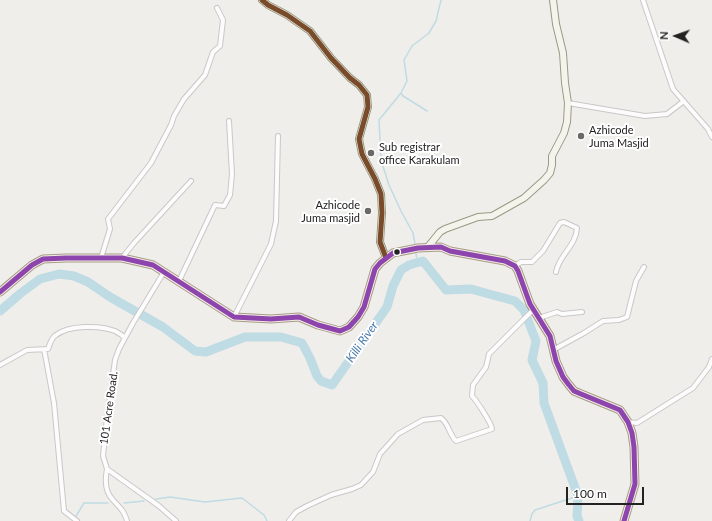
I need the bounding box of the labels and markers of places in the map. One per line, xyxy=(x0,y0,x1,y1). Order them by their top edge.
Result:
place label: Azhicode Juma Masjid xyxy=(589,123,649,149)
marker: Azhicode Juma Masjid xyxy=(576,131,586,141)
place label: Sub registrar office Karakulam xyxy=(379,140,460,166)
marker: Sub registrar office Karakulam xyxy=(366,148,376,158)
place label: Azhicode Juma masjid xyxy=(301,198,360,224)
marker: Azhicode Juma masjid xyxy=(363,206,373,216)
unlabelled marker xyxy=(392,247,402,257)

